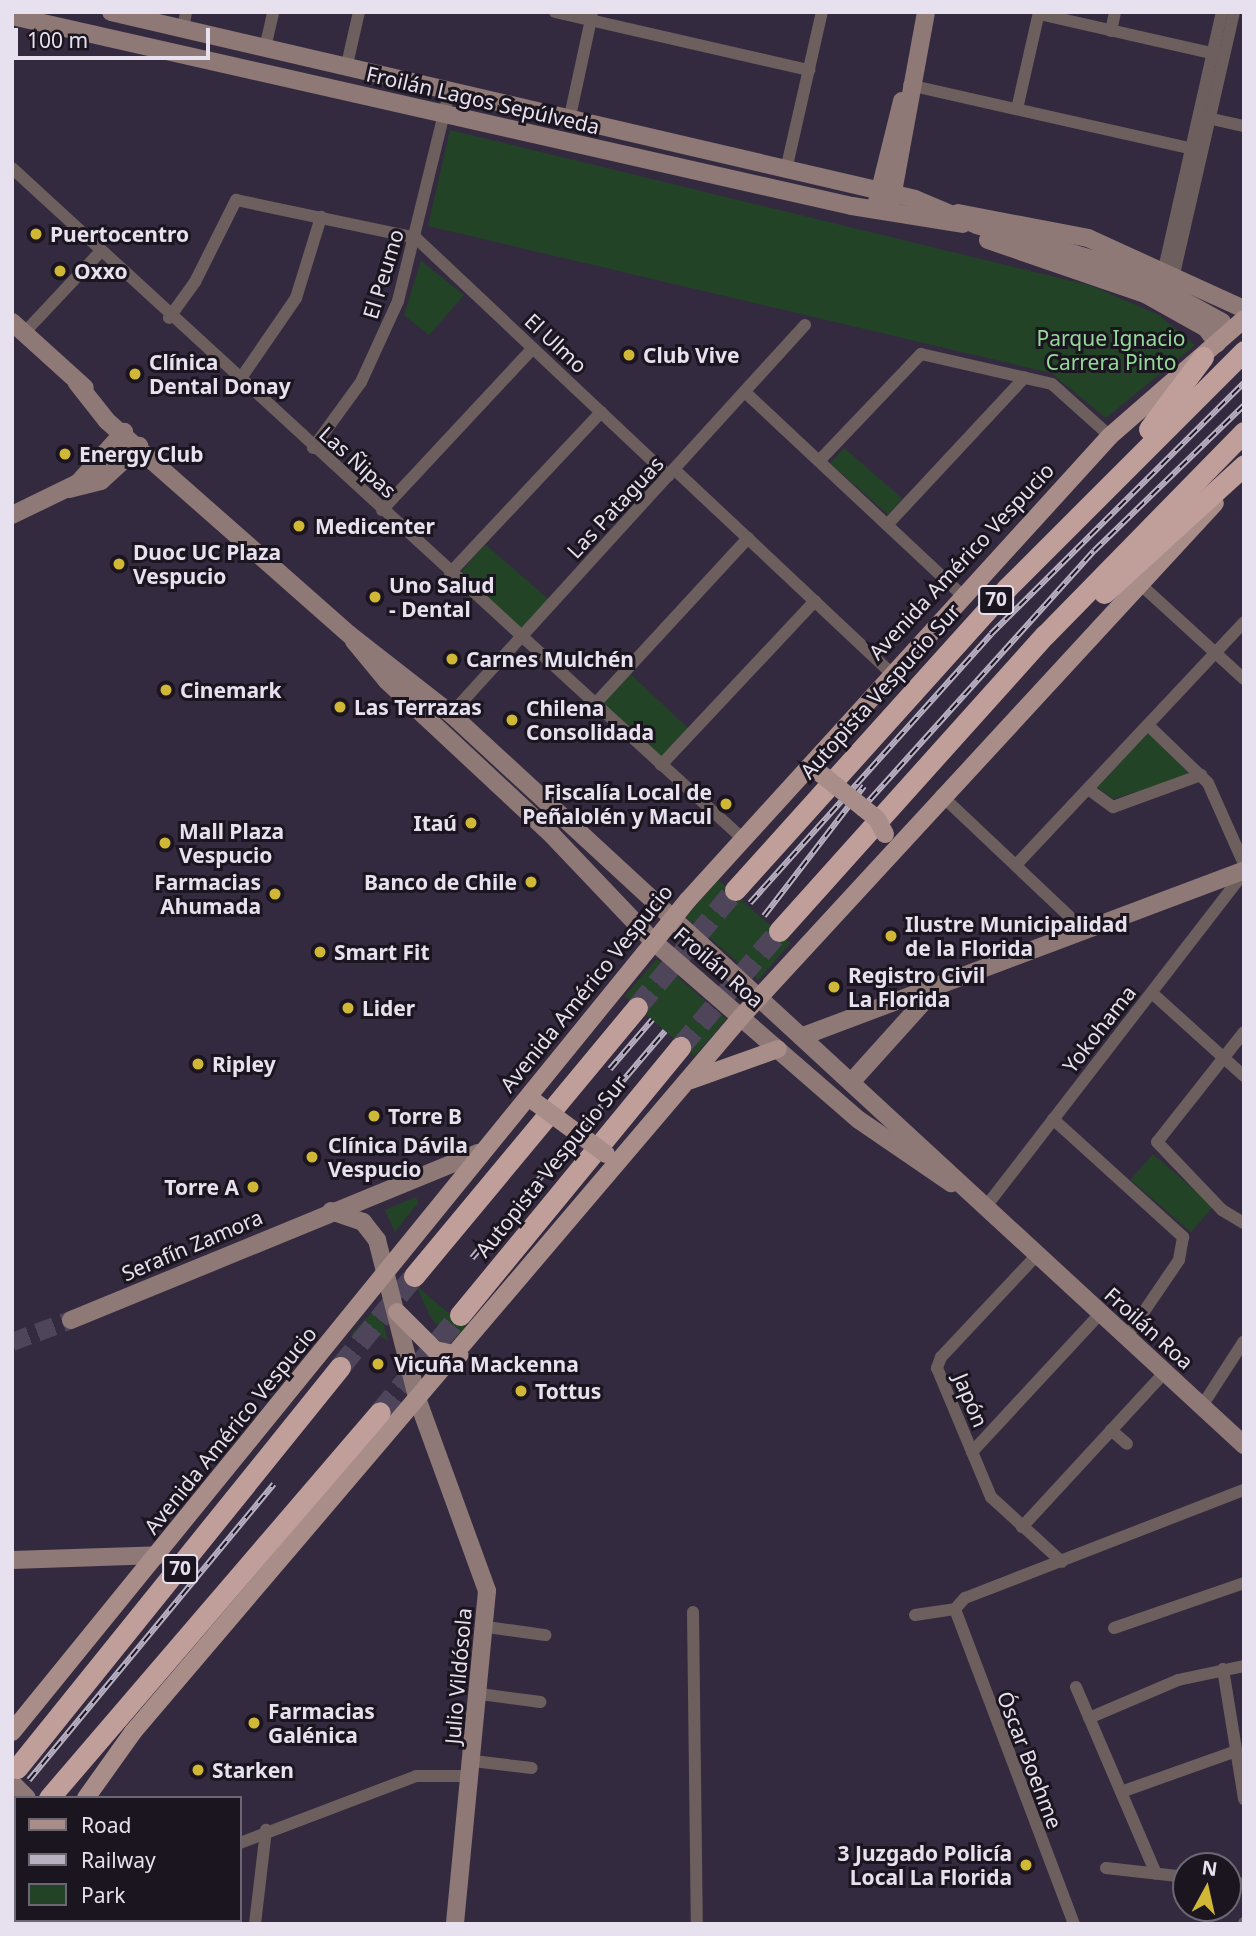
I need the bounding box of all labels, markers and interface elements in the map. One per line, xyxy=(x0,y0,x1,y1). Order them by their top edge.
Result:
scale bar xyxy=(18,14,214,58)
text: 100 m xyxy=(27,26,88,54)
street label: Froilán Lagos Sepúlveda xyxy=(364,61,602,139)
place label: Puertocentro xyxy=(50,221,189,247)
marker: Puertocentro xyxy=(28,226,44,242)
street label: El Peumo xyxy=(357,226,409,322)
place label: Oxxo xyxy=(74,258,128,284)
marker: Oxxo xyxy=(52,263,68,279)
street label: El Ulmo xyxy=(520,308,592,378)
park label: Parque Ignacio Carrera Pinto xyxy=(1037,325,1185,375)
place label: Club Vive xyxy=(643,342,740,368)
marker: Club Vive xyxy=(621,347,637,363)
place label: Clínica Dental Donay xyxy=(149,349,291,399)
marker: Clínica Dental Donay xyxy=(127,366,143,382)
street label: Las Ñipas xyxy=(314,421,402,503)
place label: Energy Club xyxy=(79,441,204,467)
marker: Energy Club xyxy=(57,446,73,462)
street label: Las Pataguas xyxy=(561,451,669,563)
street label: Avenida Américo Vespucio xyxy=(863,457,1059,665)
place label: Medicenter xyxy=(315,513,435,539)
marker: Medicenter xyxy=(289,516,309,536)
place label: Duoc UC Plaza Vespucio xyxy=(133,539,281,589)
marker: Duoc UC Plaza Vespucio xyxy=(111,556,127,572)
place label: Uno Salud - Dental xyxy=(389,572,494,622)
road number: 70 xyxy=(977,584,1015,615)
marker: Uno Salud - Dental xyxy=(367,589,383,605)
street label: Autopista Vespucio Sur xyxy=(795,598,965,784)
place label: Carnes Mulchén xyxy=(466,646,634,672)
marker: Carnes Mulchén xyxy=(444,651,460,667)
place label: Cinemark xyxy=(180,677,281,703)
marker: Cinemark xyxy=(158,682,174,698)
place label: Las Terrazas xyxy=(354,694,482,720)
place label: Chilena Consolidada xyxy=(526,695,654,745)
marker: Las Terrazas xyxy=(332,699,348,715)
marker: Chilena Consolidada xyxy=(504,712,520,728)
place label: Fiscalía Local de Peñalolén y Macul xyxy=(522,779,712,829)
marker: Fiscalía Local de Peñalolén y Macul xyxy=(718,796,734,812)
place label: Itaú xyxy=(413,810,457,836)
marker: Itaú xyxy=(463,815,479,831)
place label: Mall Plaza Vespucio xyxy=(179,818,284,868)
marker: Mall Plaza Vespucio xyxy=(157,835,173,851)
place label: Farmacias Ahumada xyxy=(154,869,261,919)
place label: Banco de Chile xyxy=(364,869,517,895)
marker: Banco de Chile xyxy=(523,874,539,890)
street label: Avenida Américo Vespucio xyxy=(494,879,678,1097)
marker: Farmacias Ahumada xyxy=(267,886,283,902)
place label: Ilustre Municipalidad de la Florida xyxy=(905,911,1128,961)
street label: Froilán Roa xyxy=(669,921,769,1013)
marker: Ilustre Municipalidad de la Florida xyxy=(883,928,899,944)
place label: Smart Fit xyxy=(334,939,430,965)
marker: Smart Fit xyxy=(312,944,328,960)
place label: Registro Civil La Florida xyxy=(848,962,985,1012)
marker: Registro Civil La Florida xyxy=(826,979,842,995)
street label: Yokohama xyxy=(1057,980,1141,1078)
place label: Lider xyxy=(362,995,415,1021)
marker: Lider xyxy=(340,1000,356,1016)
place label: Ripley xyxy=(212,1051,276,1077)
marker: Ripley xyxy=(190,1056,206,1072)
street label: Autopista Vespucio Sur xyxy=(470,1070,632,1262)
place label: Torre B xyxy=(388,1103,462,1129)
marker: Torre B xyxy=(366,1108,382,1124)
place label: Clínica Dávila Vespucio xyxy=(328,1132,468,1182)
marker: Clínica Dávila Vespucio xyxy=(302,1147,322,1167)
place label: Torre A xyxy=(164,1174,239,1200)
marker: Torre A xyxy=(245,1179,261,1195)
street label: Serafín Zamora xyxy=(118,1204,266,1286)
street label: Froilán Roa xyxy=(1100,1282,1198,1374)
street label: Avenida Américo Vespucio xyxy=(138,1321,322,1539)
place label: Vicuña Mackenna xyxy=(394,1351,579,1377)
marker: Vicuña Mackenna xyxy=(368,1354,388,1374)
street label: Japón xyxy=(948,1369,994,1431)
place label: Tottus xyxy=(535,1378,601,1404)
marker: Tottus xyxy=(513,1383,529,1399)
road number: 70 xyxy=(161,1554,199,1584)
street label: Julio Vildósola xyxy=(439,1607,477,1745)
street label: Óscar Boehme xyxy=(992,1688,1068,1832)
place label: Farmacias Galénica xyxy=(268,1698,375,1748)
marker: Farmacias Galénica xyxy=(246,1715,262,1731)
place label: Starken xyxy=(212,1757,294,1783)
marker: Starken xyxy=(190,1762,206,1778)
legend xyxy=(14,1796,242,1922)
text: Road xyxy=(81,1811,131,1839)
place label: 3 Juzgado Policía Local La Florida xyxy=(837,1840,1012,1890)
text: Railway xyxy=(81,1846,156,1874)
north arrow xyxy=(1172,1852,1242,1922)
text: N xyxy=(1200,1854,1219,1882)
marker: 3 Juzgado Policía Local La Florida xyxy=(1018,1857,1034,1873)
text: Park xyxy=(81,1881,125,1909)

